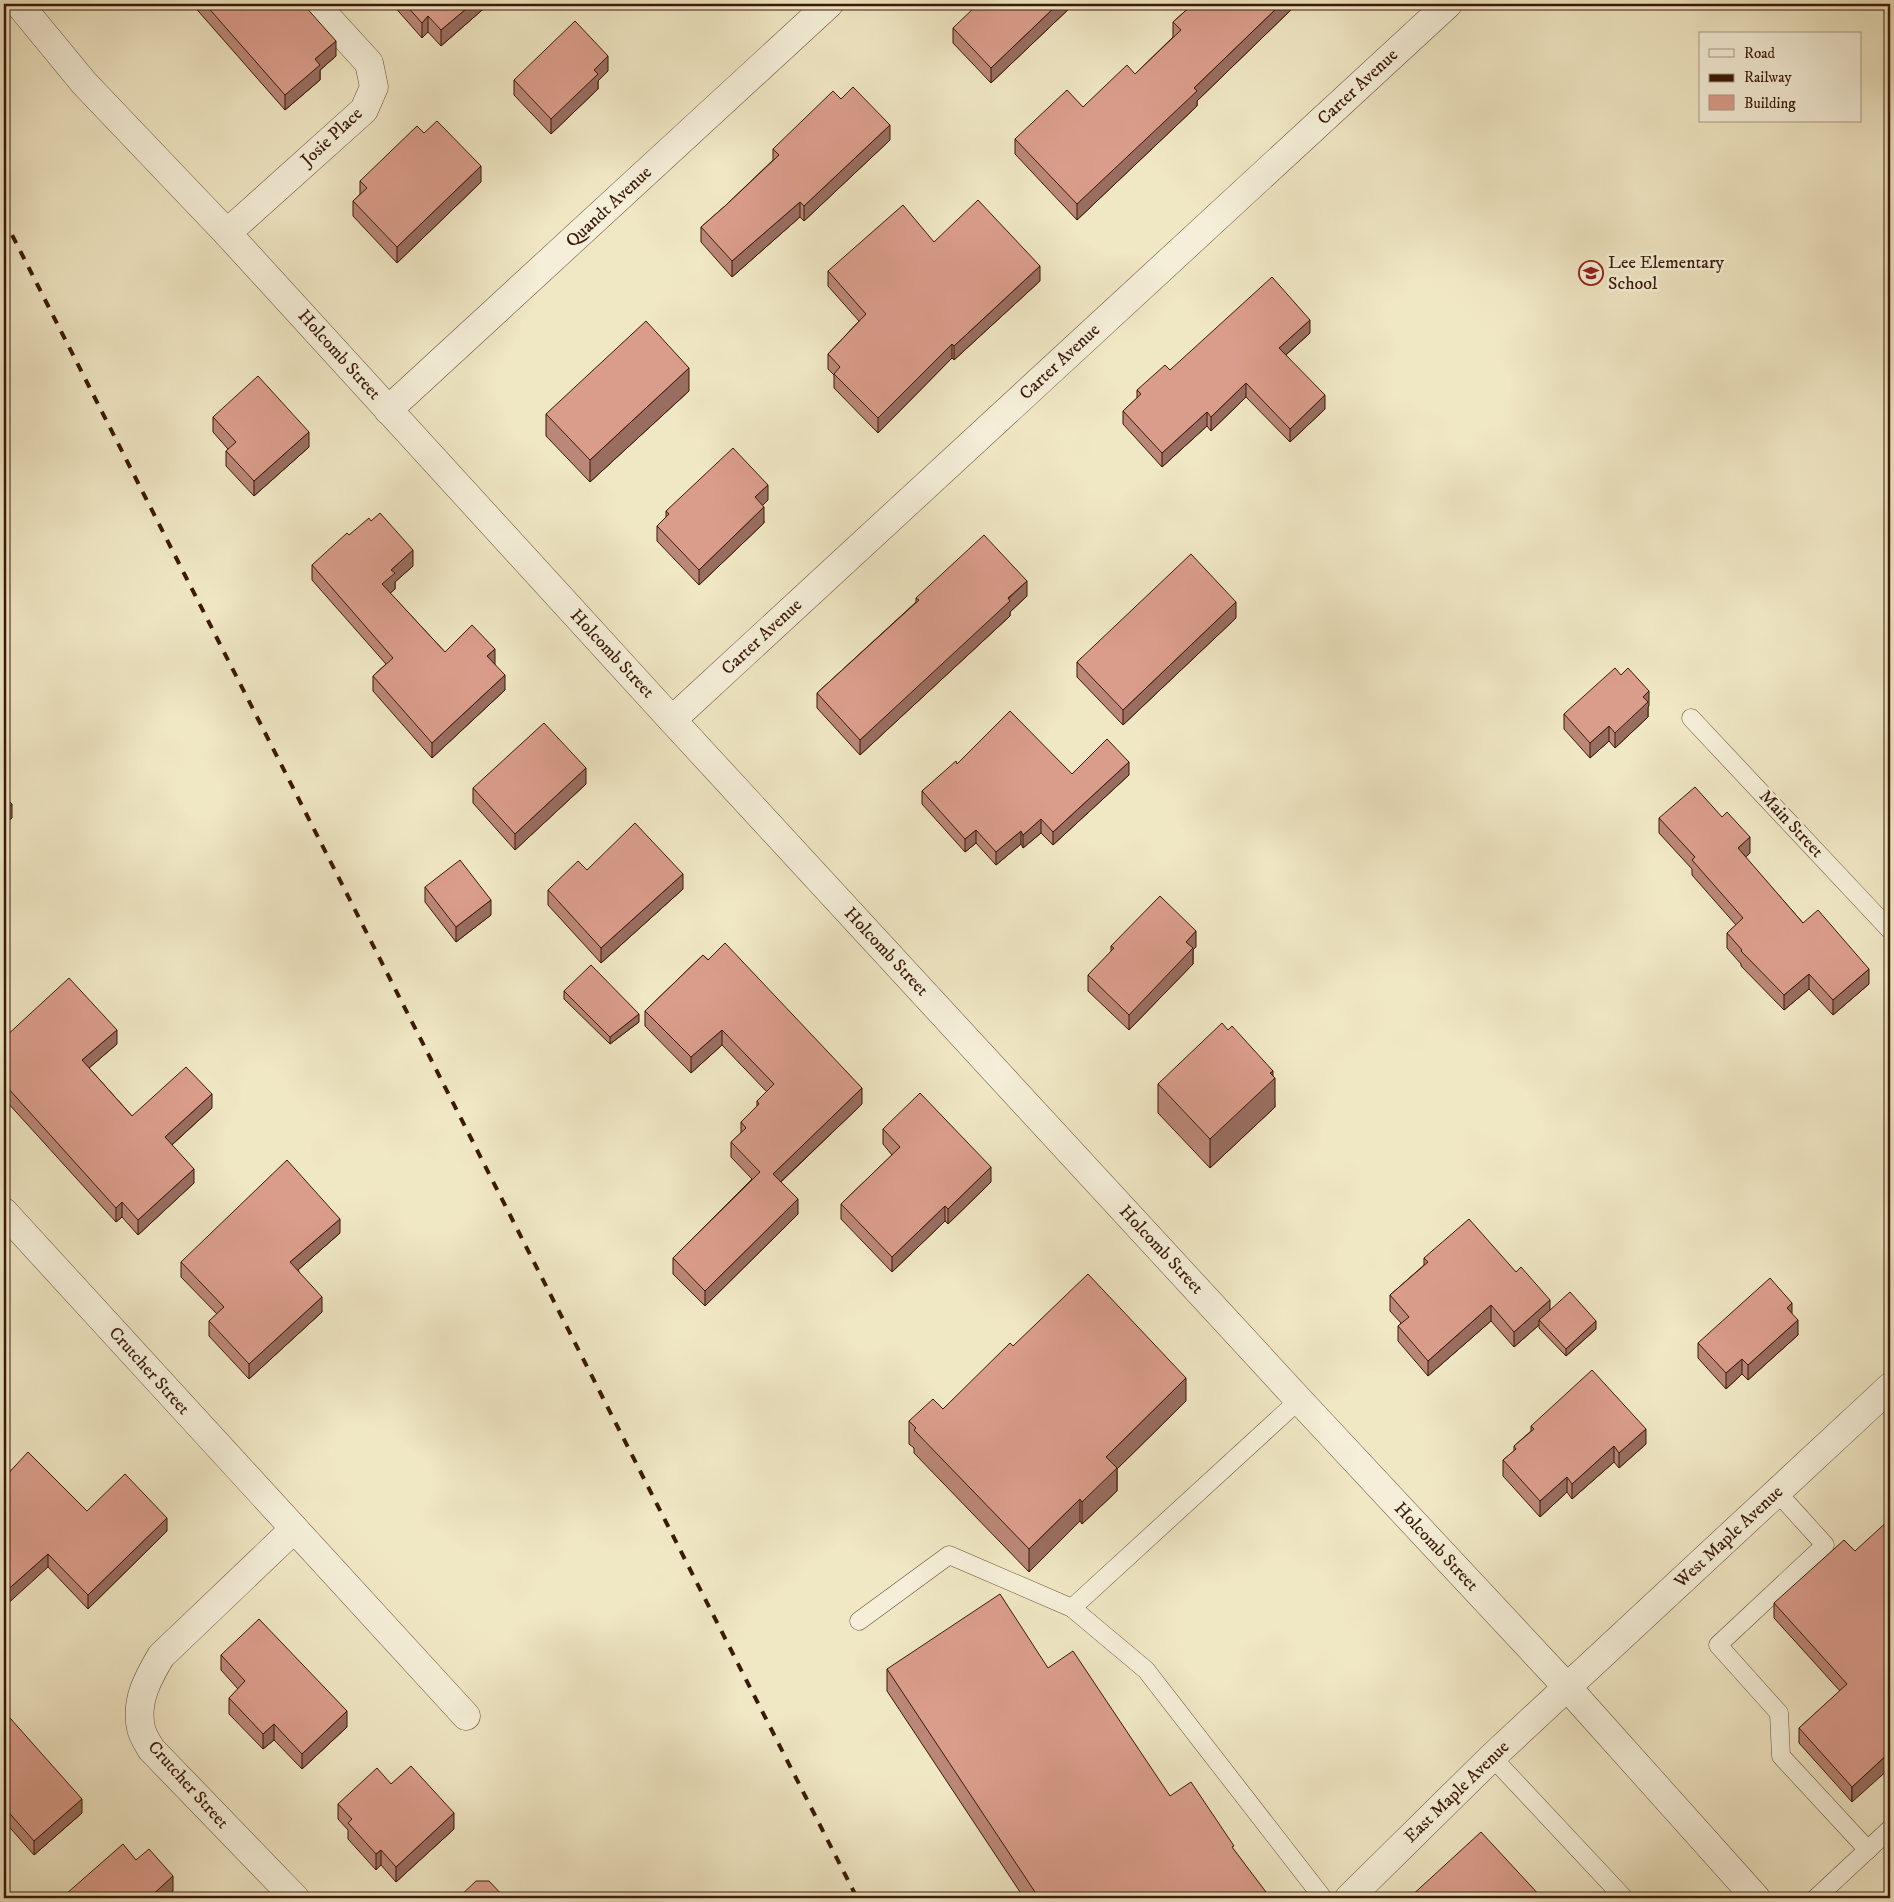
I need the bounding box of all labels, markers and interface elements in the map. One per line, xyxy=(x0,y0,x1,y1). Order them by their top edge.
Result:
legend xyxy=(1699,32,1862,122)
street label: Carter Avenue xyxy=(1313,44,1403,130)
text: Road xyxy=(1744,44,1776,63)
text: Railway xyxy=(1744,68,1792,87)
text: Building xyxy=(1744,94,1796,113)
street label: Josie Place xyxy=(295,103,367,172)
street label: Quandt Avenue xyxy=(561,162,657,252)
place label: Lee Elementary School xyxy=(1608,252,1725,295)
school or university icon: Lee Elementary School xyxy=(1578,260,1604,286)
street label: Holcomb Street xyxy=(293,305,385,405)
street label: Carter Avenue xyxy=(1015,319,1105,405)
street label: Carter Avenue xyxy=(717,594,807,680)
street label: Holcomb Street xyxy=(565,605,659,703)
street label: Main Street xyxy=(1754,786,1828,863)
street label: Holcomb Street xyxy=(839,903,933,1001)
street label: Holcomb Street xyxy=(1114,1201,1208,1299)
street label: Crutcher Street xyxy=(104,1322,194,1420)
street label: West Maple Avenue xyxy=(1669,1481,1788,1594)
street label: Holcomb Street xyxy=(1389,1498,1483,1596)
street label: Crutcher Street xyxy=(143,1736,233,1834)
street label: East Maple Avenue xyxy=(1400,1736,1514,1848)

